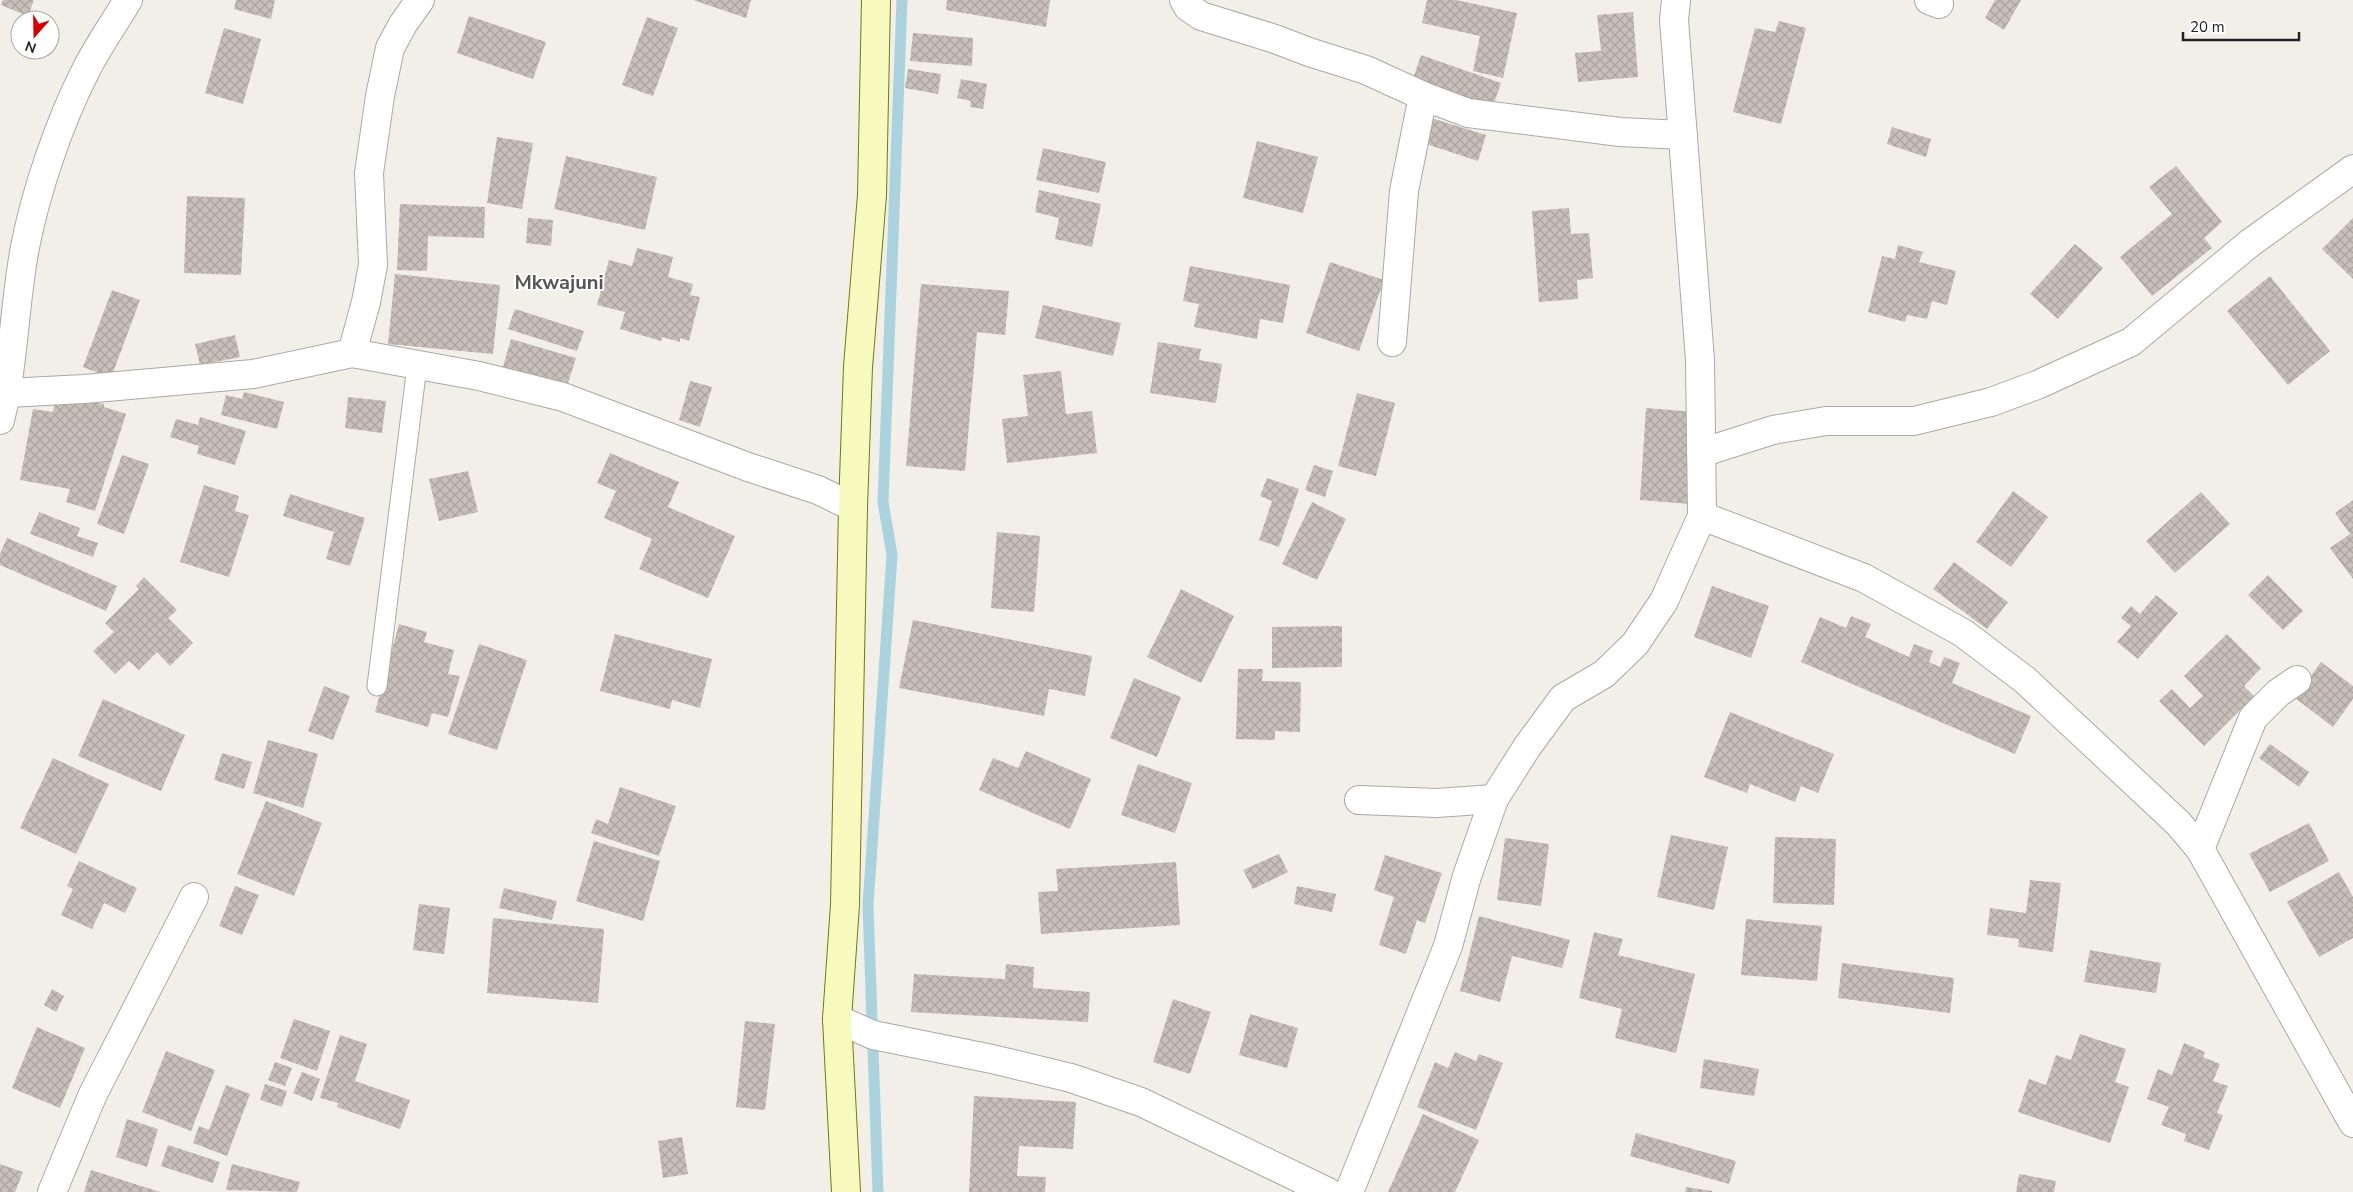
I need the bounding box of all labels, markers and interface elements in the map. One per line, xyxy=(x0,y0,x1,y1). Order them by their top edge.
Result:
north arrow xyxy=(10,10,60,60)
scale bar xyxy=(2183,10,2299,42)
text: 20 m xyxy=(2190,17,2225,37)
text: N xyxy=(23,36,39,57)
district label: Mkwajuni xyxy=(514,269,604,296)

